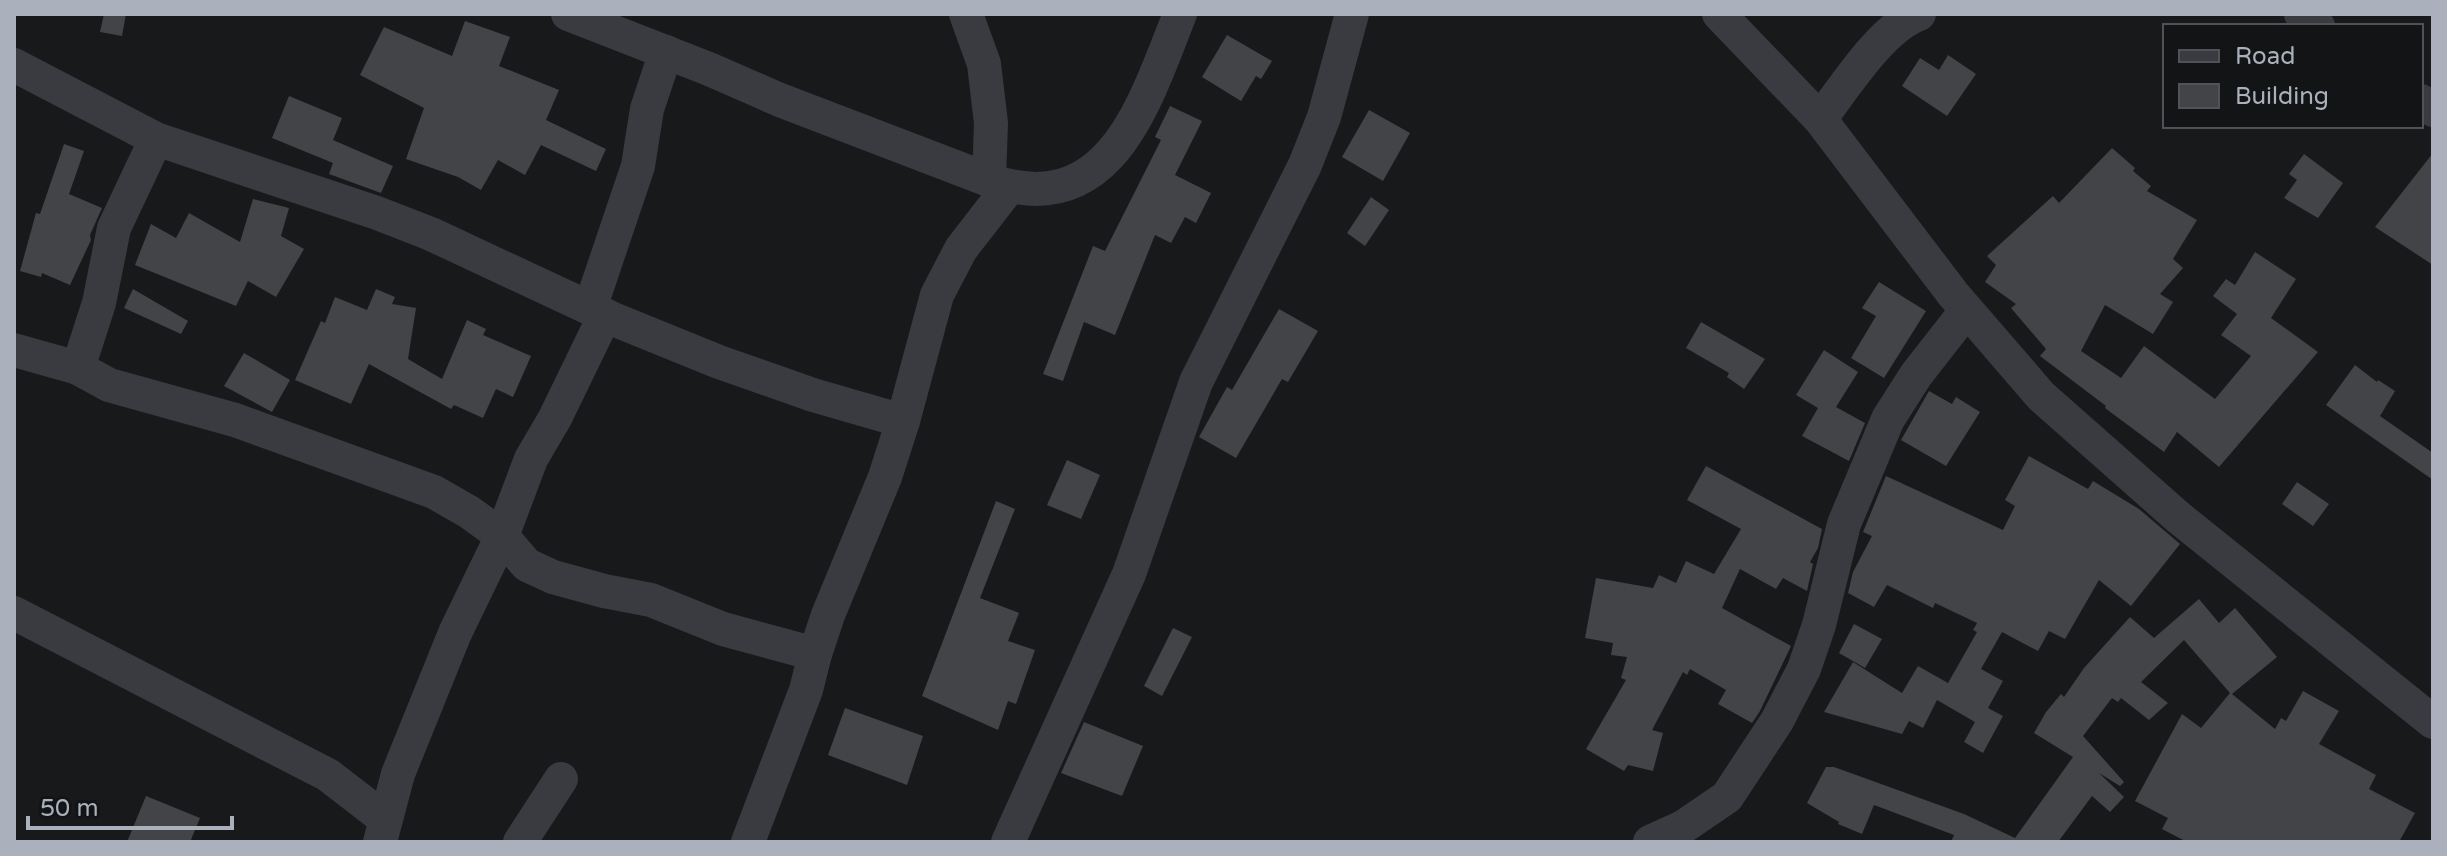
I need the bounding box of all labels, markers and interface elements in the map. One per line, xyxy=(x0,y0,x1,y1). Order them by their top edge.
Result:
legend xyxy=(2163,24,2423,128)
text: Road xyxy=(2235,42,2295,71)
text: Building xyxy=(2235,82,2329,111)
scale bar xyxy=(28,780,232,830)
text: 50 m xyxy=(40,794,98,823)

